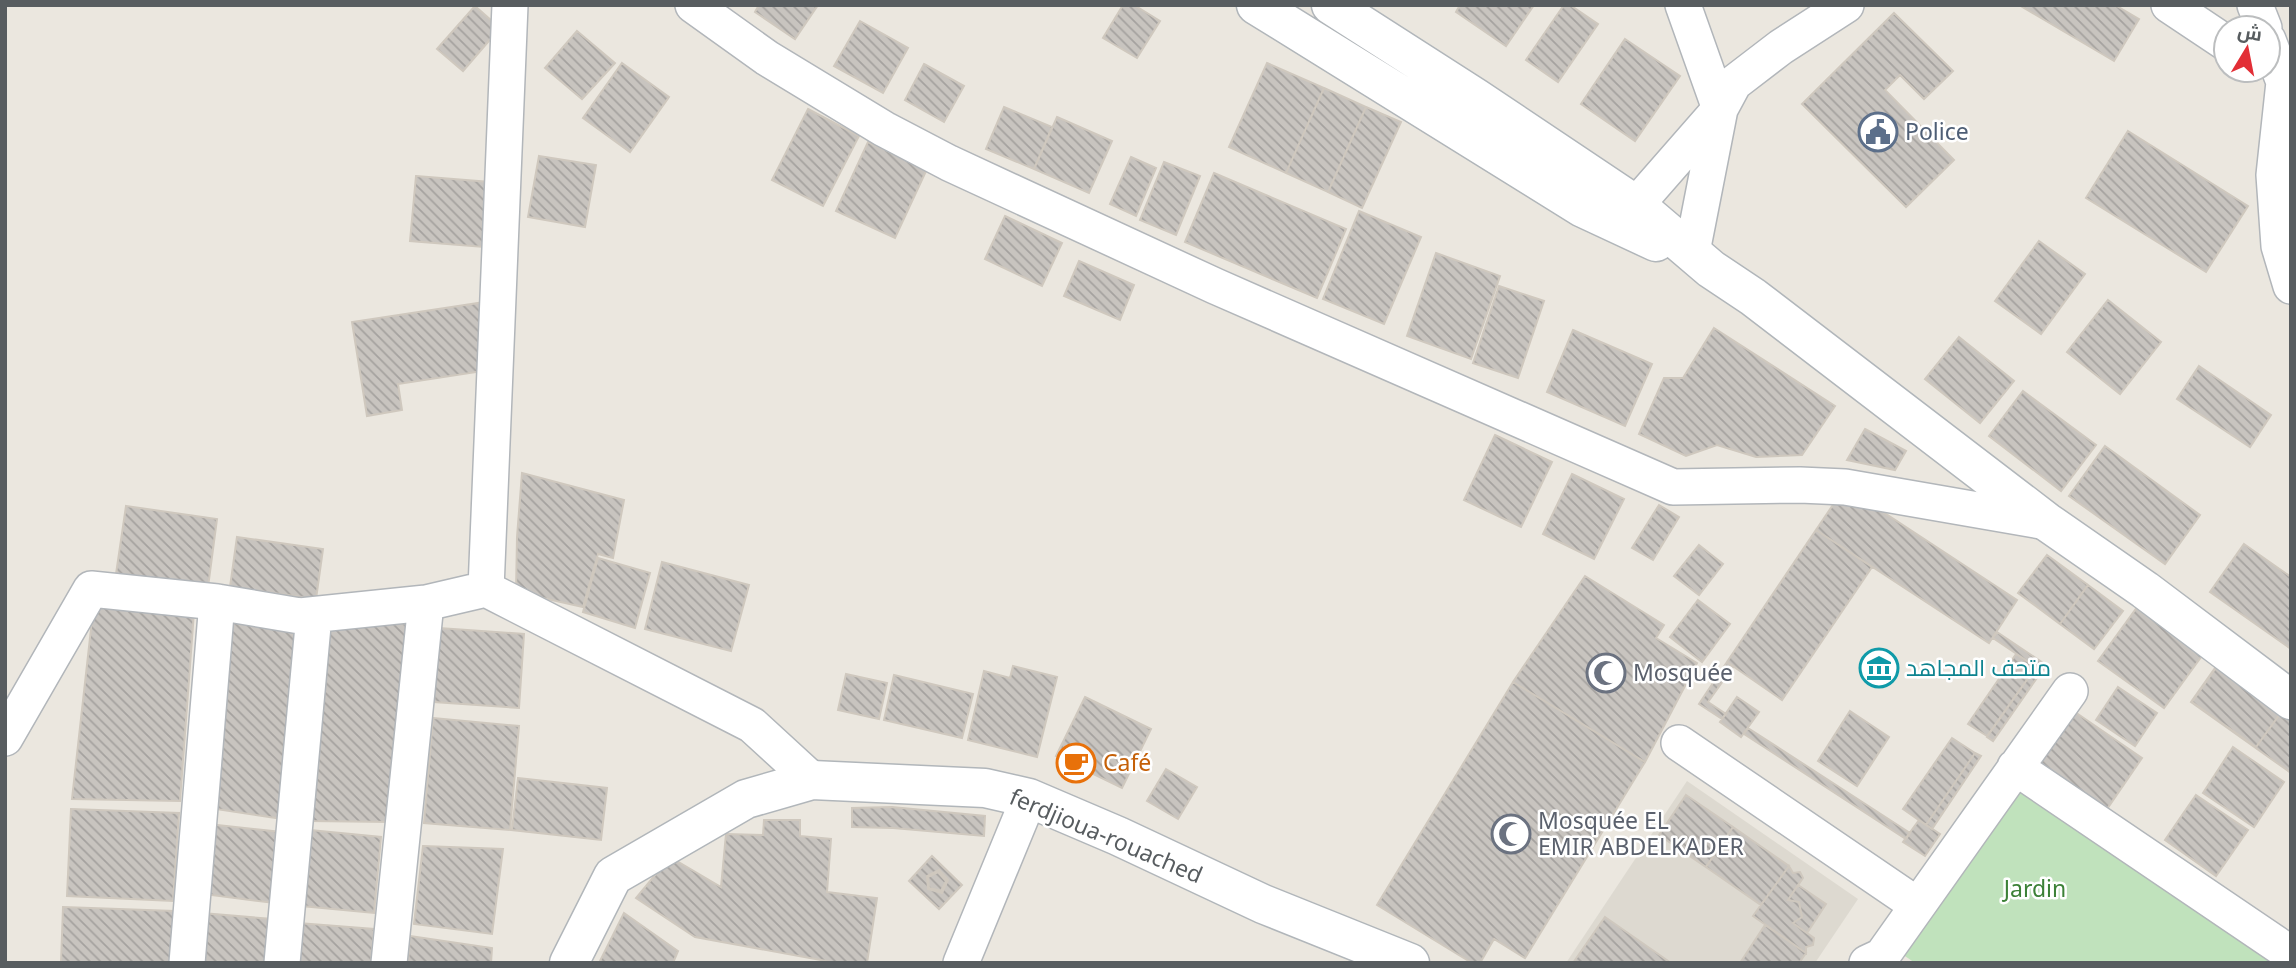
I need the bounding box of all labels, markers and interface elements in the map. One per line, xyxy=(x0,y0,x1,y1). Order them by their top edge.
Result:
north arrow xyxy=(2212,14,2282,84)
text: ش xyxy=(2236,17,2264,47)
public building icon: Police xyxy=(1857,111,1899,153)
place label: Police xyxy=(1905,115,1969,147)
museum icon: متحف المجاهد xyxy=(1858,647,1900,689)
place label: متحف المجاهد xyxy=(1906,651,2051,683)
mosque icon: Mosquée xyxy=(1585,652,1627,694)
place label: Mosquée xyxy=(1633,656,1733,688)
cafe icon: Café xyxy=(1055,742,1097,784)
place label: Café xyxy=(1103,746,1151,778)
street label: ferdjioua-rouached xyxy=(1005,780,1208,890)
place label: Mosquée EL EMIR ABDELKADER xyxy=(1538,804,1744,862)
mosque icon: Mosquée EL EMIR ABDELKADER xyxy=(1490,813,1532,855)
park label: Jardin xyxy=(2002,872,2066,904)

